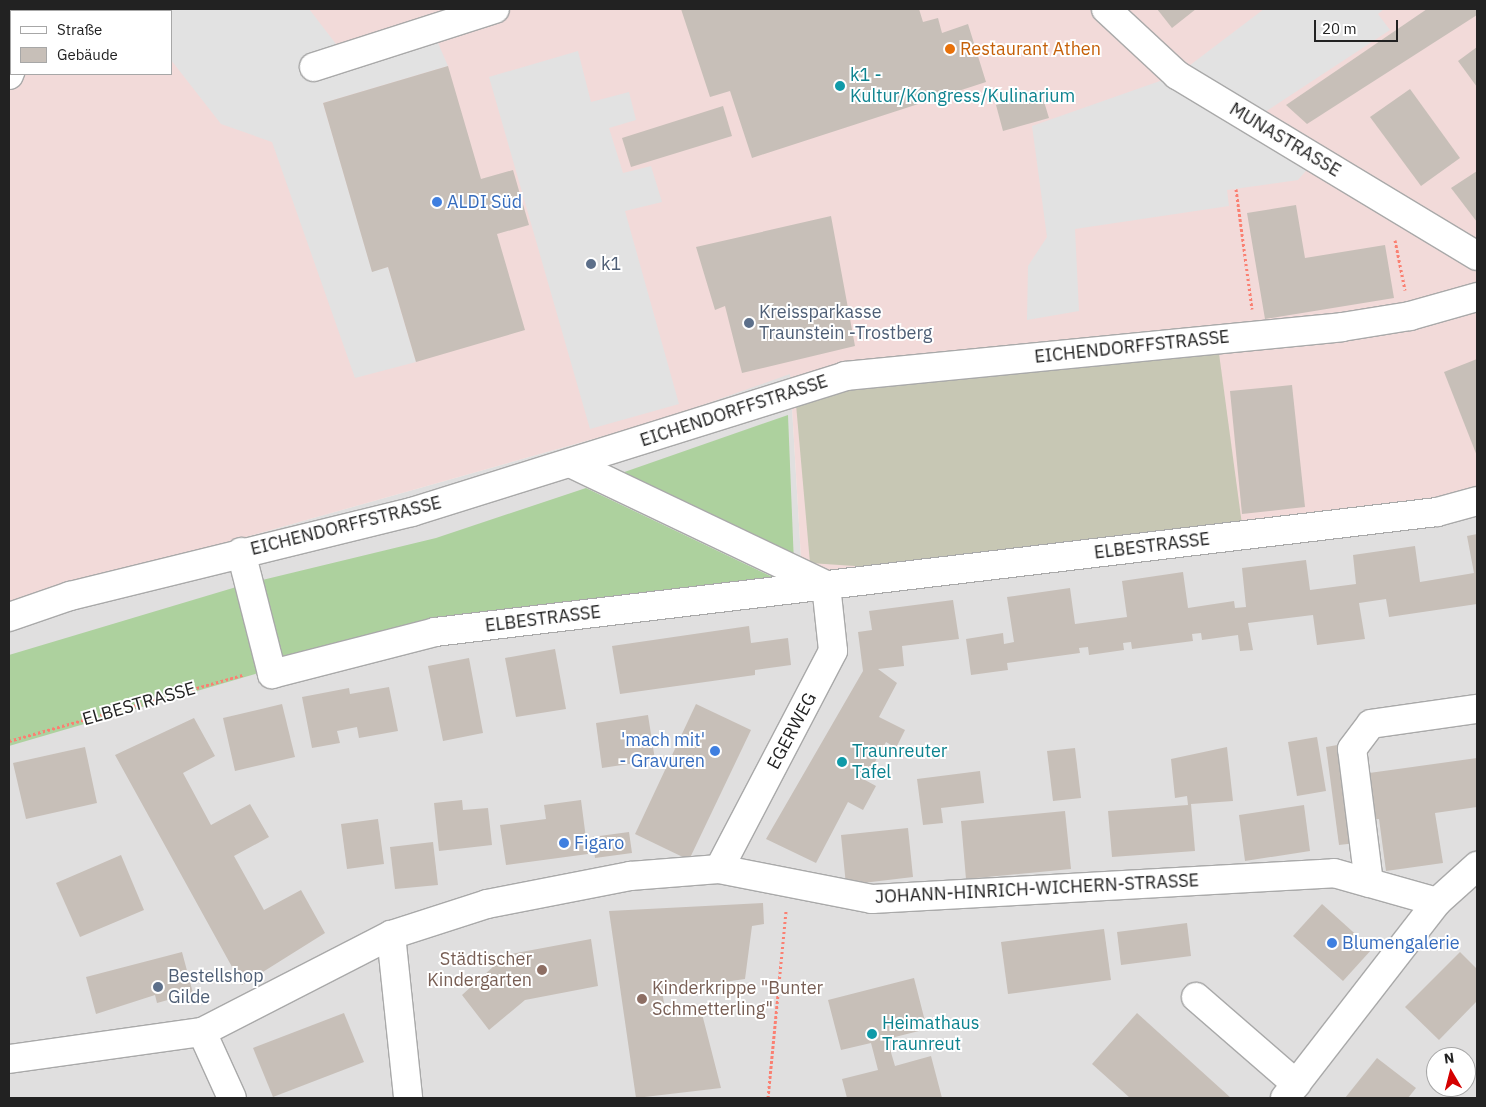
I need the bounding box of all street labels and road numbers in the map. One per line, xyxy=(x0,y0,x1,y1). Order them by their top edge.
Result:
street label: MUNASTRASSE xyxy=(1225,98,1345,182)
street label: EICHENDORFFSTRASSE xyxy=(1033,326,1231,368)
street label: EICHENDORFFSTRASSE xyxy=(637,370,831,452)
street label: EICHENDORFFSTRASSE xyxy=(248,492,444,560)
street label: ELBESTRASSE xyxy=(1093,528,1211,564)
street label: ELBESTRASSE xyxy=(484,601,602,637)
street label: ELBESTRASSE xyxy=(80,678,198,730)
street label: EGERWEG xyxy=(763,689,821,773)
street label: JOHANN-HINRICH-WICHERN-STRASSE xyxy=(874,870,1200,908)

